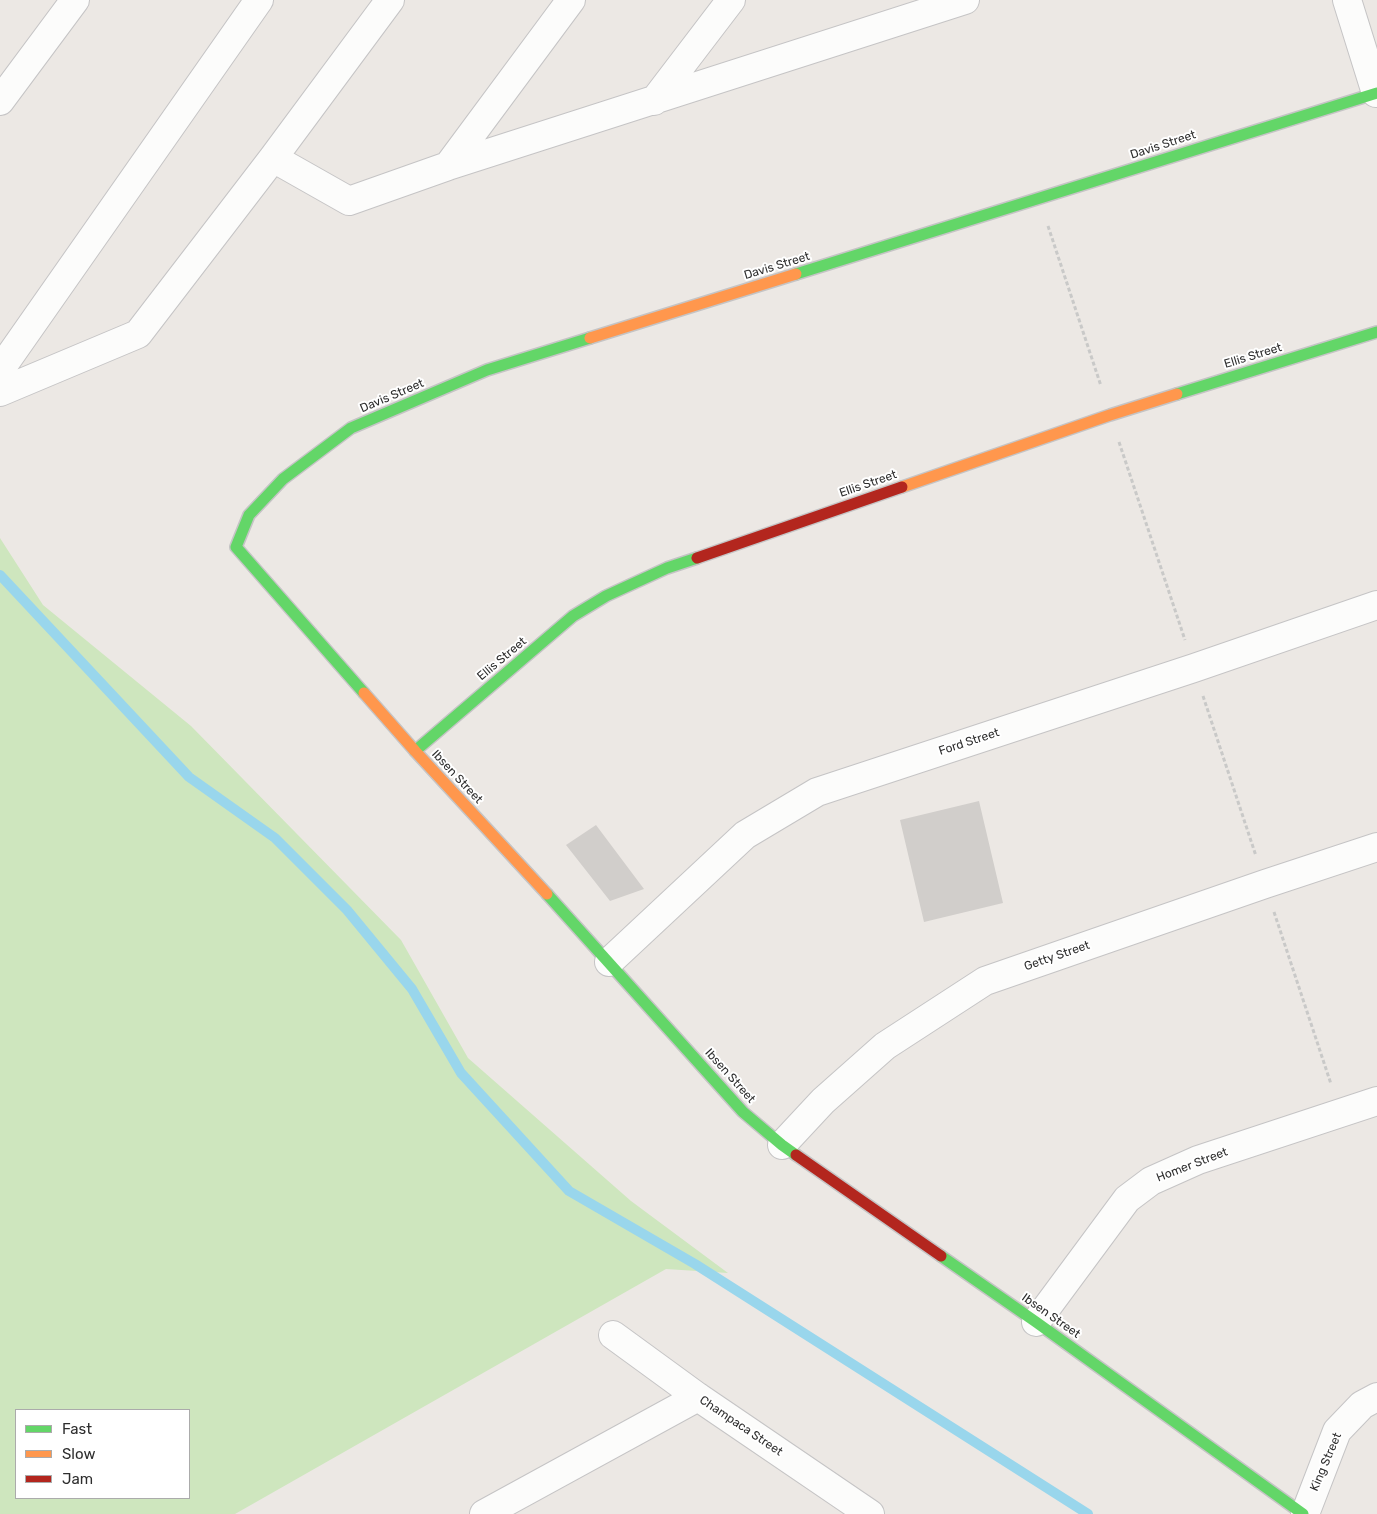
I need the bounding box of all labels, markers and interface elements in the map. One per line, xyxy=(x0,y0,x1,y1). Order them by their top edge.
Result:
street label: Davis Street xyxy=(1128,128,1198,162)
street label: Davis Street xyxy=(742,249,812,283)
street label: Ellis Street xyxy=(1222,340,1284,372)
street label: Davis Street xyxy=(358,376,426,416)
street label: Ellis Street xyxy=(837,467,899,501)
street label: Ellis Street xyxy=(474,634,530,684)
street label: Ford Street xyxy=(937,725,1001,759)
street label: Ibsen Street xyxy=(428,747,486,807)
street label: Getty Street xyxy=(1022,938,1092,974)
street label: Ibsen Street xyxy=(702,1046,758,1106)
street label: Homer Street xyxy=(1154,1145,1230,1185)
street label: Ibsen Street xyxy=(1019,1291,1083,1341)
street label: Champaca Street xyxy=(697,1393,785,1459)
legend xyxy=(15,1409,190,1499)
text: Fast xyxy=(62,1420,92,1438)
street label: King Street xyxy=(1307,1431,1345,1493)
text: Slow xyxy=(62,1445,95,1463)
text: Jam xyxy=(62,1470,93,1488)

